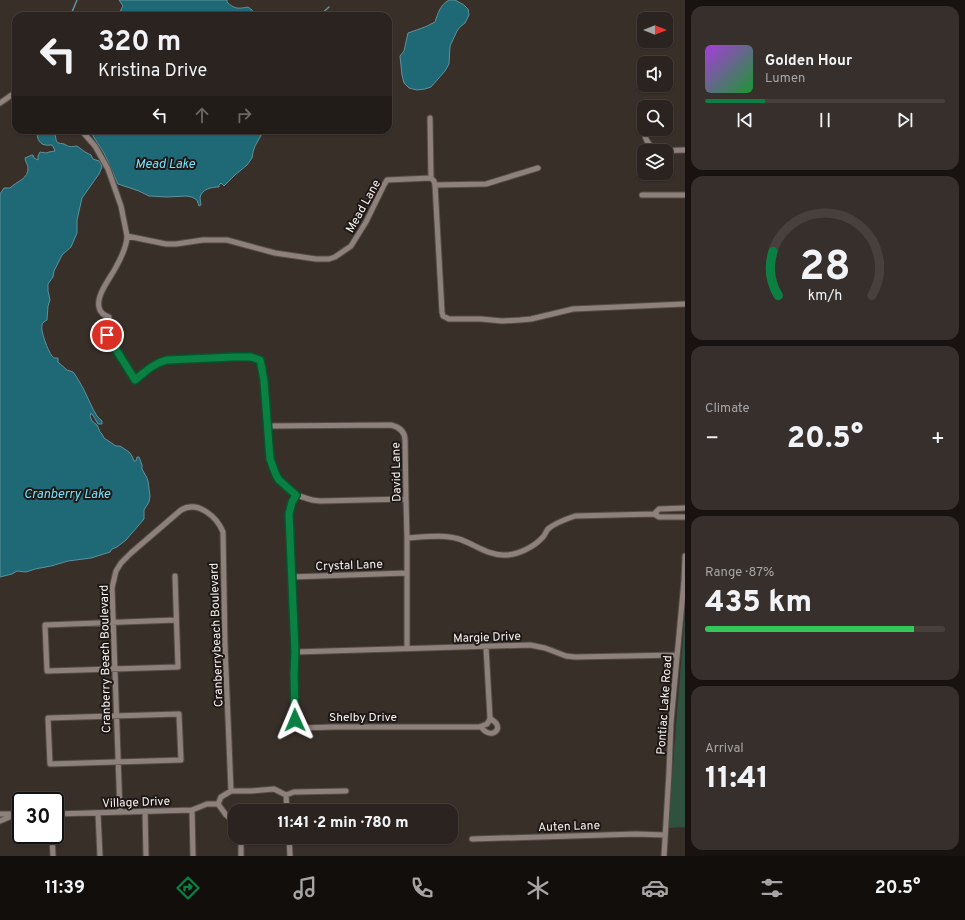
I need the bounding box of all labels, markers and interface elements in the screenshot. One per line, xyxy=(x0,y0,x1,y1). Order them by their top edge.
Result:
north arrow xyxy=(637,12,673,48)
map controls xyxy=(637,12,673,180)
text: 320 m xyxy=(98,25,181,61)
icon: left xyxy=(32,28,84,80)
text: Golden Hour xyxy=(765,52,852,71)
button: sound xyxy=(637,56,673,92)
text: Kristina Drive xyxy=(98,60,207,83)
text: Lumen xyxy=(765,71,805,87)
button: search xyxy=(637,100,673,136)
icon: left xyxy=(149,104,171,126)
icon: ahead xyxy=(191,104,213,126)
icon: right xyxy=(233,104,255,126)
icon: previous xyxy=(734,109,756,131)
icon: pause xyxy=(814,109,836,131)
icon: next xyxy=(894,109,916,131)
button: layers xyxy=(637,144,673,180)
water label: Mead Lake xyxy=(135,157,195,173)
street label: Mead Lane xyxy=(343,177,385,236)
text: 28 xyxy=(799,242,851,295)
text: km/h xyxy=(808,287,842,305)
pin xyxy=(90,318,124,352)
icon: arrive xyxy=(96,324,118,346)
text: Climate xyxy=(705,401,750,417)
text: 20.5° xyxy=(787,421,863,458)
text: − xyxy=(705,426,719,453)
text: + xyxy=(931,426,945,453)
street label: David Lane xyxy=(388,442,406,502)
water label: Cranberry Lake xyxy=(24,487,111,503)
street label: Crystal Lane xyxy=(315,557,383,575)
street label: Cranberrybeach Boulevard xyxy=(206,563,228,707)
text: Range · 87% xyxy=(705,565,774,581)
street label: Cranberry Beach Boulevard xyxy=(97,585,115,733)
text: 435 km xyxy=(705,585,812,622)
street label: Margie Drive xyxy=(453,629,521,647)
street label: Pontiac Lake Road xyxy=(654,655,676,755)
position arrow xyxy=(274,699,316,741)
street label: Shelby Drive xyxy=(329,710,397,726)
text: Arrival xyxy=(705,741,744,757)
text: 11:41 xyxy=(705,761,769,798)
speed limit sign: 30 xyxy=(12,792,64,844)
street label: Village Drive xyxy=(102,794,170,812)
text: 11:41 · 2 min · 780 m xyxy=(277,814,409,833)
street label: Auten Lane xyxy=(538,818,600,836)
icon: directions xyxy=(174,874,202,902)
icon: music xyxy=(291,874,319,902)
icon: phone xyxy=(408,874,436,902)
icon: climate xyxy=(524,874,552,902)
icon: car xyxy=(641,874,669,902)
icon: filters xyxy=(758,874,786,902)
text: 11:39 xyxy=(44,877,85,900)
text: 20.5° xyxy=(875,877,921,900)

